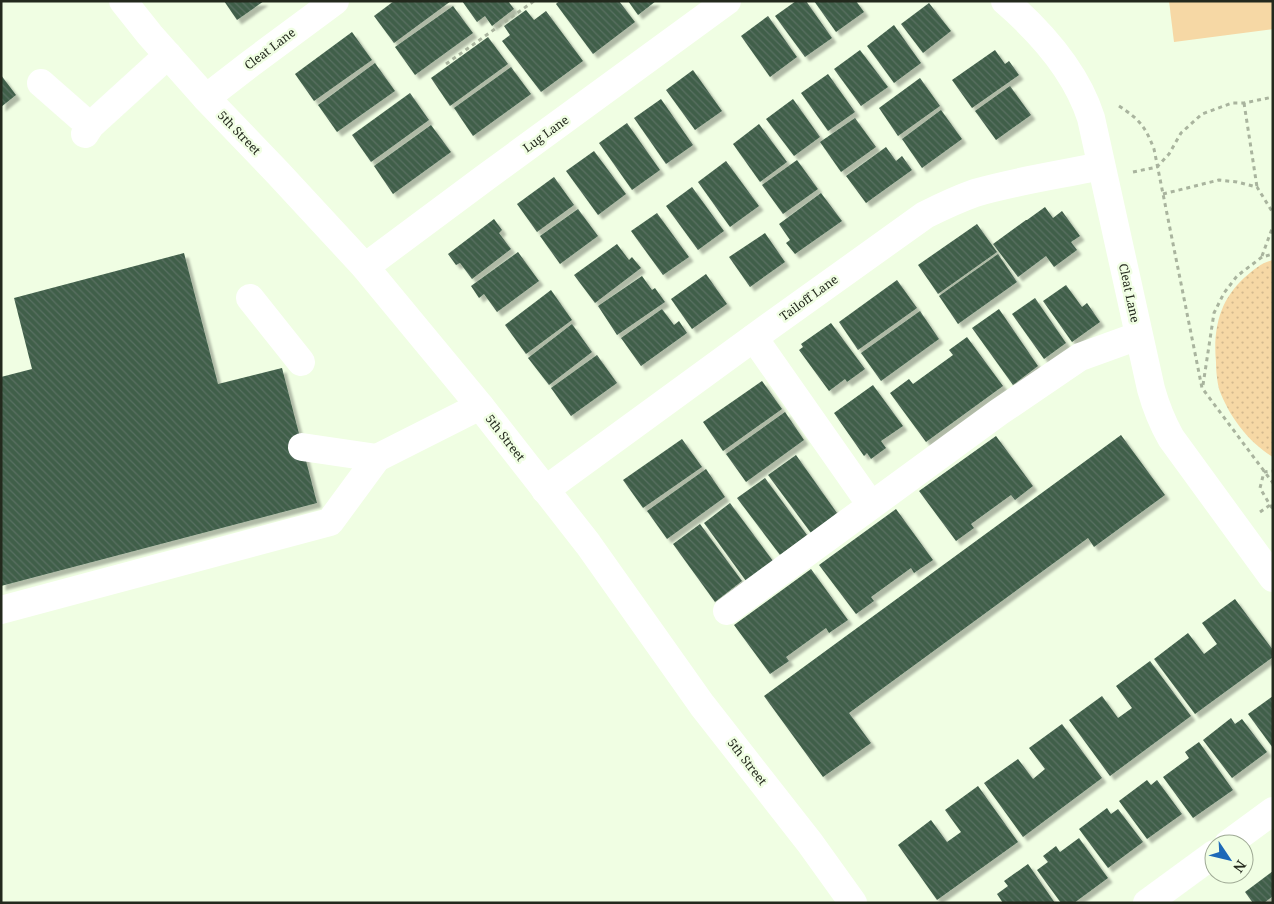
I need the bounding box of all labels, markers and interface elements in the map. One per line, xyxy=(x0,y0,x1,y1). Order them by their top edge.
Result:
street label: Cleat Lane xyxy=(241,24,299,73)
street label: 5th Street xyxy=(214,107,265,158)
street label: Lug Lane xyxy=(519,111,572,156)
street label: Cleat Lane xyxy=(1115,262,1144,324)
street label: Tailoff Lane xyxy=(776,271,841,325)
street label: 5th Street xyxy=(482,411,529,465)
street label: 5th Street xyxy=(724,735,771,789)
north arrow xyxy=(1204,834,1254,884)
text: N xyxy=(1229,857,1251,877)

